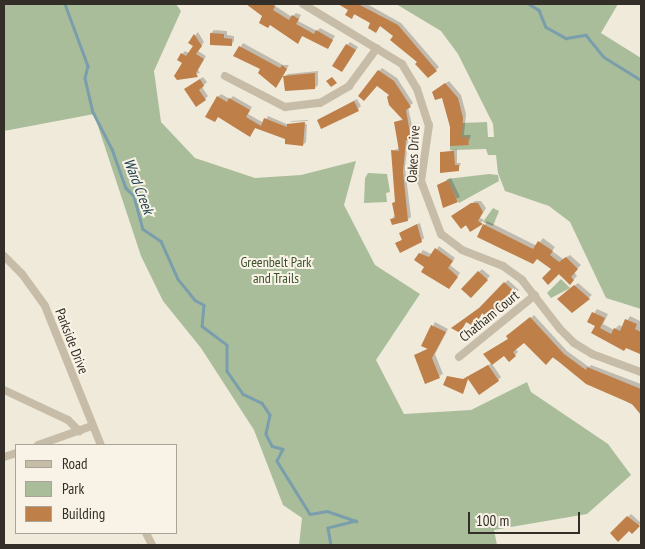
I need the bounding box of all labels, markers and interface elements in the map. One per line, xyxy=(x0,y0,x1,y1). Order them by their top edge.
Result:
street label: Oakes Drive xyxy=(403,125,423,183)
water label: Ward Creek xyxy=(120,156,158,216)
park label: Greenbelt Park and Trails xyxy=(240,254,312,286)
street label: Chatham Court xyxy=(456,287,522,345)
street label: Parkside Drive xyxy=(52,306,92,376)
legend xyxy=(15,444,178,534)
text: Road xyxy=(62,454,88,473)
text: Park xyxy=(62,479,84,498)
scale bar xyxy=(470,502,582,534)
text: Building xyxy=(62,504,105,523)
text: 100 m xyxy=(476,511,509,530)

